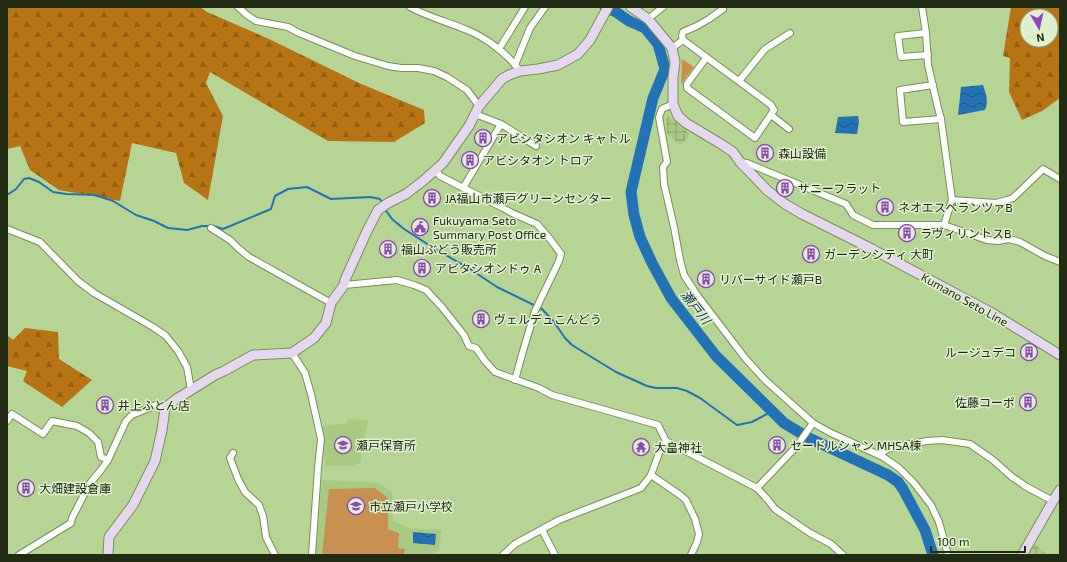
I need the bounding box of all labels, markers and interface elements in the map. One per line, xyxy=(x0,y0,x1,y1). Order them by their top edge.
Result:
north arrow xyxy=(1019,8,1059,48)
text: N xyxy=(1036,31,1046,45)
building icon: アビシタシオン キャトル xyxy=(473,128,493,148)
place label: アビシタシオン キャトル xyxy=(496,131,631,145)
building icon: 森山設備 xyxy=(755,143,775,163)
place label: 森山設備 xyxy=(778,146,826,160)
building icon: アビシタオン トロア xyxy=(460,150,480,170)
place label: アビシタオン トロア xyxy=(483,153,594,167)
building icon: サニーフラット xyxy=(775,178,795,198)
place label: サニーフラット xyxy=(798,181,881,195)
building icon: JA福山市瀬戸グリーンセンター xyxy=(422,188,442,208)
place label: JA福山市瀬戸グリーンセンター xyxy=(445,191,612,205)
building icon: ネオエスペランツァB xyxy=(875,197,895,217)
place label: ネオエスペランツァB xyxy=(898,200,1013,214)
place label: Fukuyama Seto Summary Post Office xyxy=(433,213,546,241)
public building icon: Fukuyama Seto Summary Post Office xyxy=(410,217,430,237)
building icon: ラヴィリントスB xyxy=(897,223,917,243)
place label: ラヴィリントスB xyxy=(920,226,1011,240)
building icon: 福山ぶどう販売所 xyxy=(378,239,398,259)
place label: 福山ぶどう販売所 xyxy=(401,242,497,256)
building icon: ガーデンシティ 大町 xyxy=(801,244,821,264)
place label: ガーデンシティ 大町 xyxy=(824,247,934,261)
building icon: アビタシオンドゥ A xyxy=(412,258,432,278)
place label: アビタシオンドゥ A xyxy=(435,261,542,275)
building icon: リバーサイド瀬戸B xyxy=(696,269,716,289)
street label: Kumano Seto Line xyxy=(919,269,1011,329)
place label: リバーサイド瀬戸B xyxy=(719,272,822,286)
water label: 瀬戸川 xyxy=(678,287,716,329)
building icon: ヴェルデュこんどう xyxy=(471,309,491,329)
place label: ヴェルデュこんどう xyxy=(494,312,602,326)
building icon: ルージュデコ xyxy=(1019,342,1039,362)
place label: ルージュデコ xyxy=(945,345,1016,359)
building icon: 佐藤コーポ xyxy=(1018,392,1038,412)
building icon: 井上ふとん店 xyxy=(95,395,115,415)
place label: 佐藤コーポ xyxy=(955,395,1015,409)
place label: 井上ふとん店 xyxy=(118,398,190,412)
school or university icon: 瀬戸保育所 xyxy=(333,435,353,455)
building icon: セードルシャン MHSA棟 xyxy=(767,435,787,455)
temple icon: 大畠神社 xyxy=(631,437,651,457)
place label: 瀬戸保育所 xyxy=(356,438,416,452)
place label: セードルシャン MHSA棟 xyxy=(790,438,921,452)
place label: 大畠神社 xyxy=(654,440,702,454)
building icon: 大畑建設倉庫 xyxy=(16,478,36,498)
place label: 大畑建設倉庫 xyxy=(39,481,111,495)
school or university icon: 市立瀬戸小学校 xyxy=(346,496,366,516)
place label: 市立瀬戸小学校 xyxy=(369,499,453,513)
scale bar xyxy=(931,528,1025,554)
text: 100 m xyxy=(937,534,969,548)

